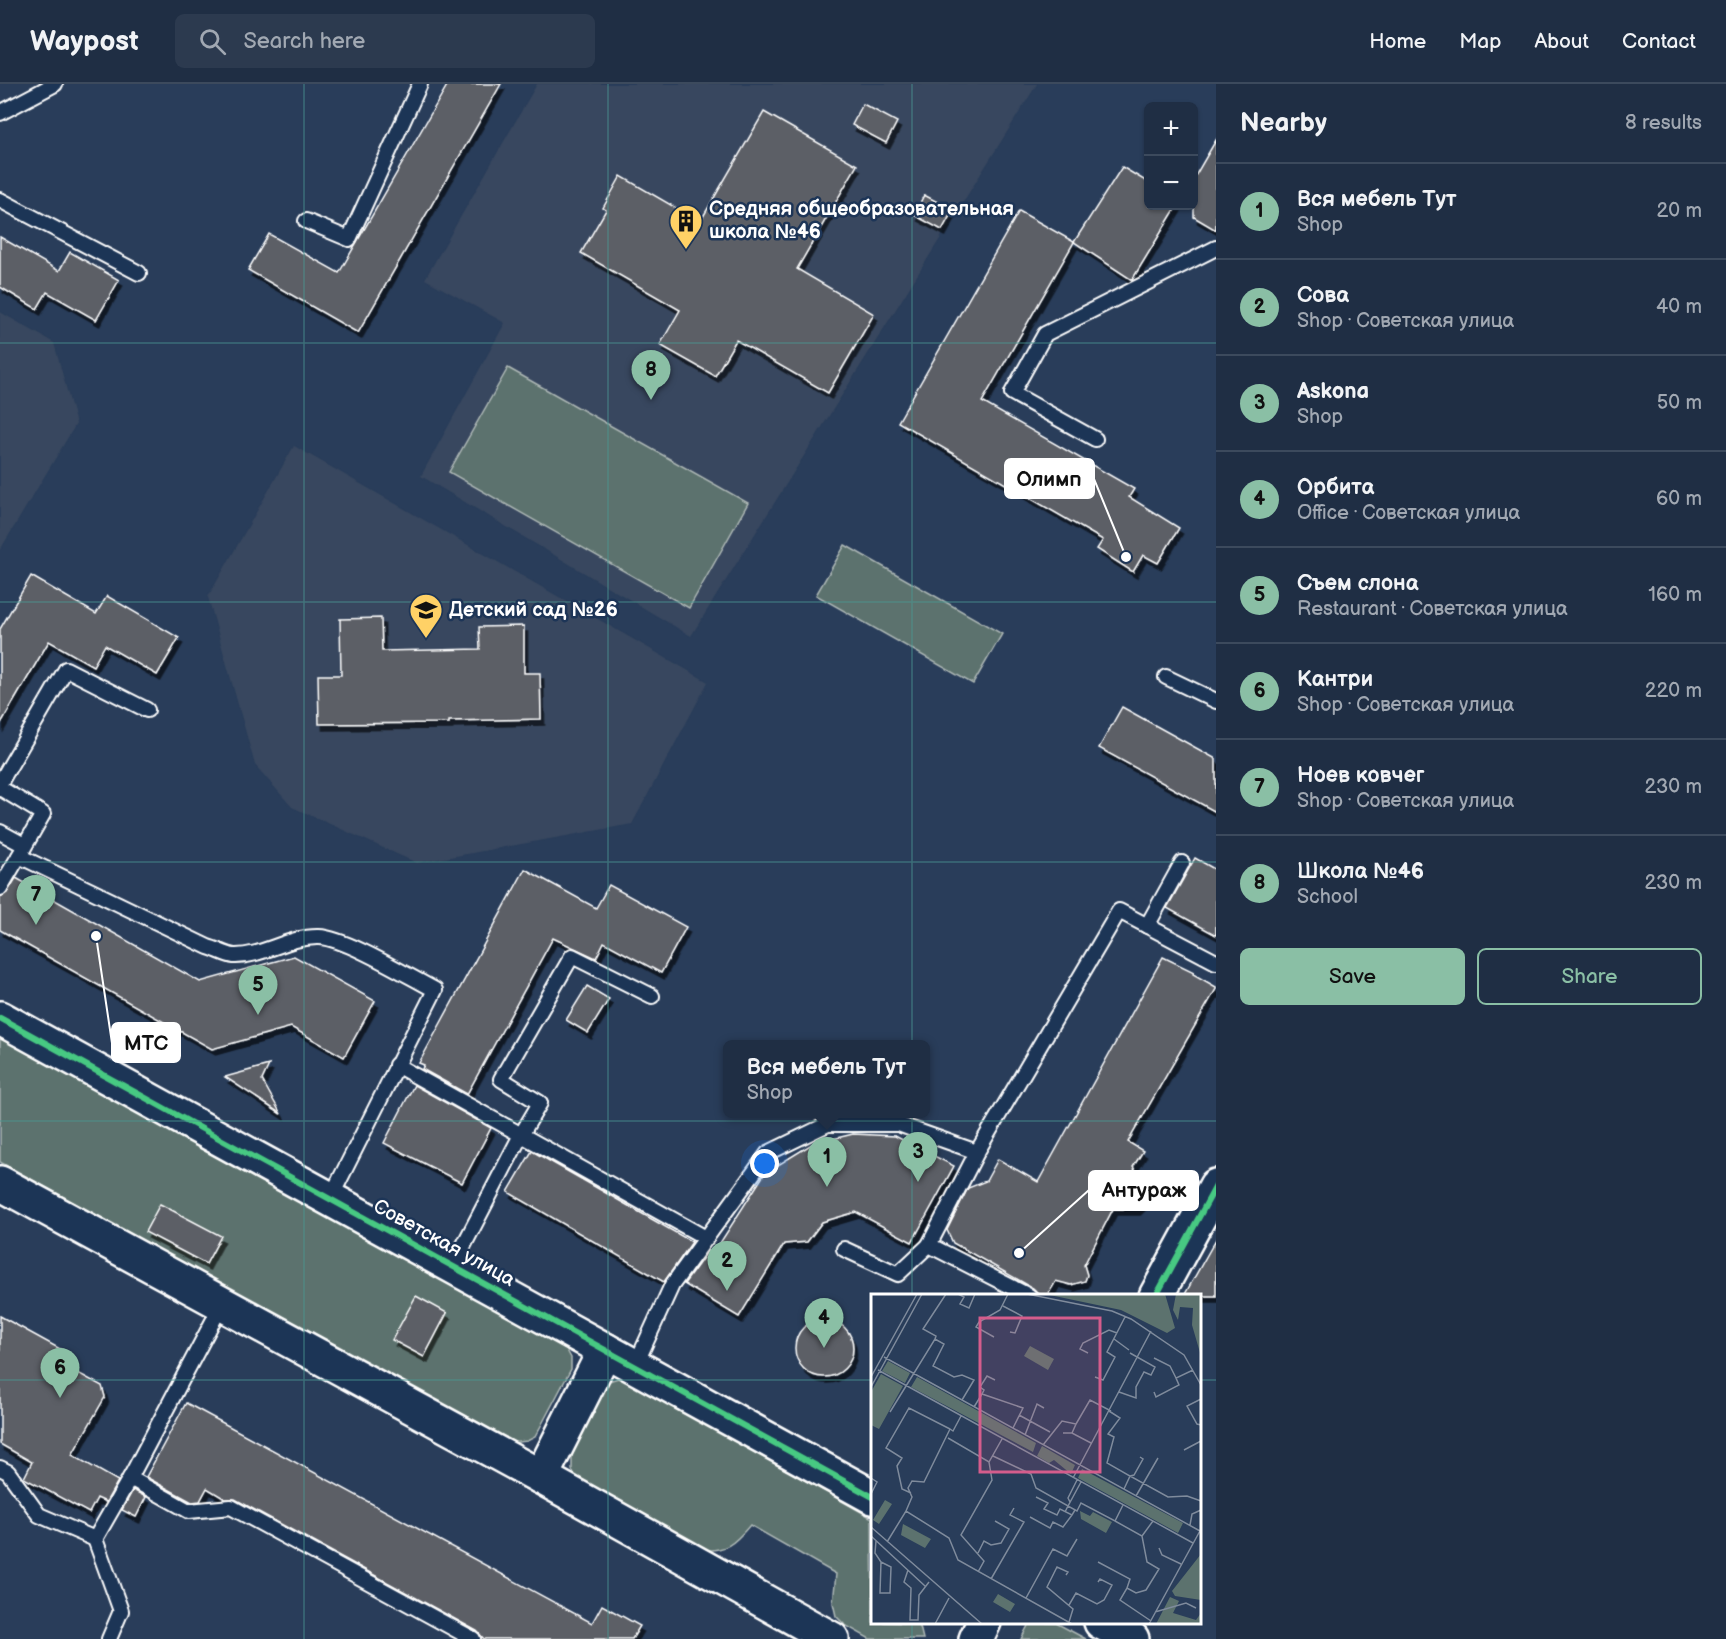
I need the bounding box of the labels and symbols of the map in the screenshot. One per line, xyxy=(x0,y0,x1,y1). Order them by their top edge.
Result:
place label: Средняя общеобразовательная школа №46 xyxy=(709,197,1014,244)
building icon: Средняя общеобразовательная школа №46 xyxy=(668,203,704,250)
pin: 8 xyxy=(632,350,670,400)
callout: Олимп xyxy=(1005,459,1094,498)
text: Олимп xyxy=(1016,467,1082,492)
school or university icon: Детский сад №26 xyxy=(408,592,444,639)
place label: Детский сад №26 xyxy=(449,598,618,622)
pin: 7 xyxy=(16,876,56,925)
pin: 5 xyxy=(238,966,278,1015)
callout: МТС xyxy=(112,1023,180,1062)
text: МТС xyxy=(124,1031,168,1056)
pin: 3 xyxy=(898,1132,938,1182)
pin: 1 xyxy=(808,1138,846,1187)
your location xyxy=(750,1149,779,1178)
callout: Антураж xyxy=(1089,1171,1198,1210)
text: Антураж xyxy=(1101,1178,1187,1203)
street label: Советская улица xyxy=(369,1194,519,1292)
pin: 2 xyxy=(708,1242,746,1291)
inset map xyxy=(871,1294,1201,1624)
pin: 4 xyxy=(804,1298,844,1348)
pin: 6 xyxy=(40,1348,80,1398)

